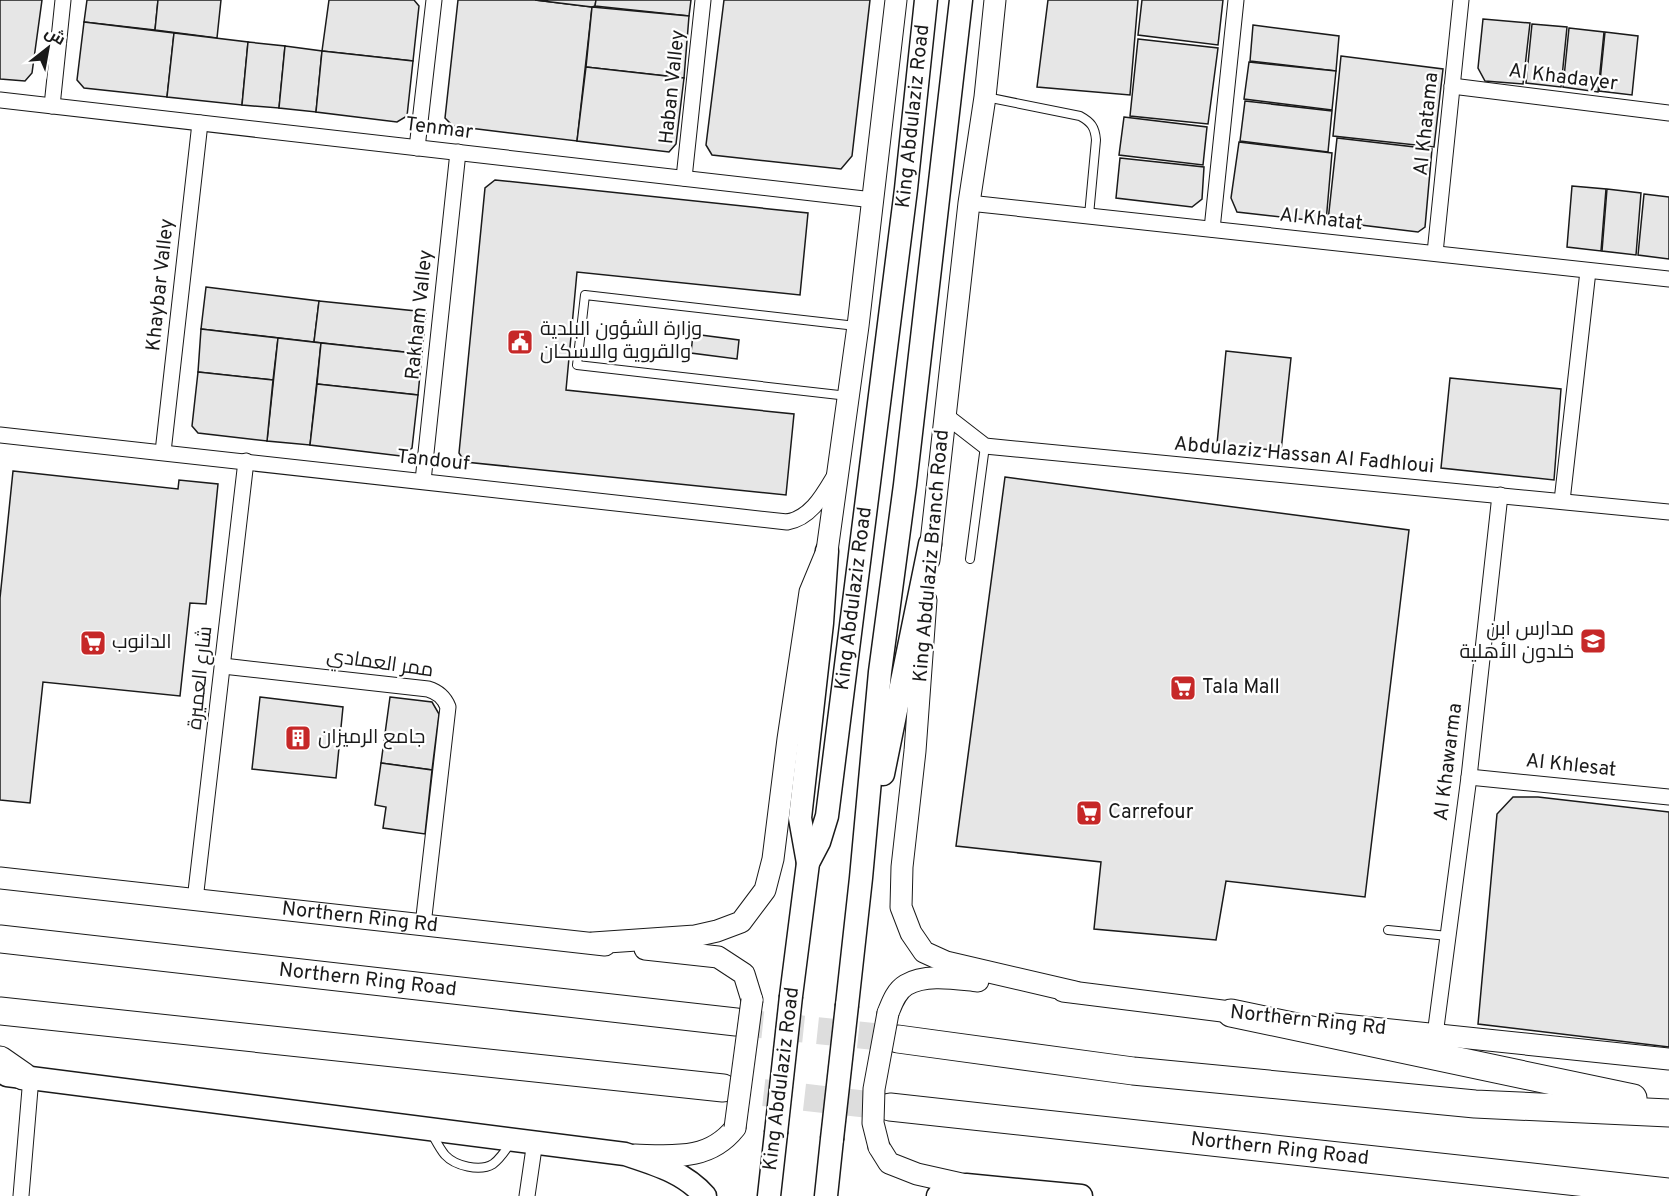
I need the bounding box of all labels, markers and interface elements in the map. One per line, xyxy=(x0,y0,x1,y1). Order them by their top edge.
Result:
north arrow xyxy=(18,18,78,78)
text: ش xyxy=(41,23,69,51)
street label: King Abdulaziz Road xyxy=(891,23,936,210)
street label: Haban Valley xyxy=(654,28,692,146)
street label: Al Khadayer xyxy=(1507,58,1619,98)
street label: Al Khatama xyxy=(1409,71,1445,177)
street label: Tenmar xyxy=(404,112,475,146)
street label: Al Khatat xyxy=(1278,203,1364,237)
street label: Khaybar Valley xyxy=(141,217,181,353)
street label: Rakham Valley xyxy=(400,249,440,381)
place label: وزارة الشؤون البلدية والقروية والاسكان xyxy=(540,317,702,366)
public building icon: وزارة الشؤون البلدية والقروية والاسكان xyxy=(505,327,535,357)
street label: King Abdulaziz Branch Road xyxy=(908,429,956,683)
street label: Abdulaziz Hassan Al Fadhloui xyxy=(1173,432,1435,480)
street label: Tandouf xyxy=(395,444,471,478)
street label: King Abdulaziz Road xyxy=(830,505,879,692)
place label: مدارس ابن خلدون الأهلية xyxy=(1459,617,1574,666)
street label: شارع العميرة xyxy=(183,625,219,731)
school or university icon: مدارس ابن خلدون الأهلية xyxy=(1578,626,1608,656)
supermarket icon: الدانوب xyxy=(78,628,108,658)
place label: الدانوب xyxy=(112,630,172,656)
street label: ممر العمادي xyxy=(325,644,435,685)
supermarket icon: Tala Mall xyxy=(1168,673,1198,703)
place label: Tala Mall xyxy=(1202,675,1280,701)
street label: Al Khawarma xyxy=(1429,702,1469,822)
building icon: جامع الرميزان xyxy=(283,723,313,753)
place label: جامع الرميزان xyxy=(318,725,425,751)
street label: Al Khlesat xyxy=(1525,748,1617,784)
supermarket icon: Carrefour xyxy=(1074,798,1104,828)
place label: Carrefour xyxy=(1108,800,1194,826)
street label: Northern Ring Rd xyxy=(280,896,439,939)
street label: Northern Ring Road xyxy=(277,958,458,1003)
street label: King Abdulaziz Road xyxy=(758,986,806,1172)
street label: Northern Ring Rd xyxy=(1229,1000,1387,1042)
street label: Northern Ring Road xyxy=(1189,1127,1370,1172)

